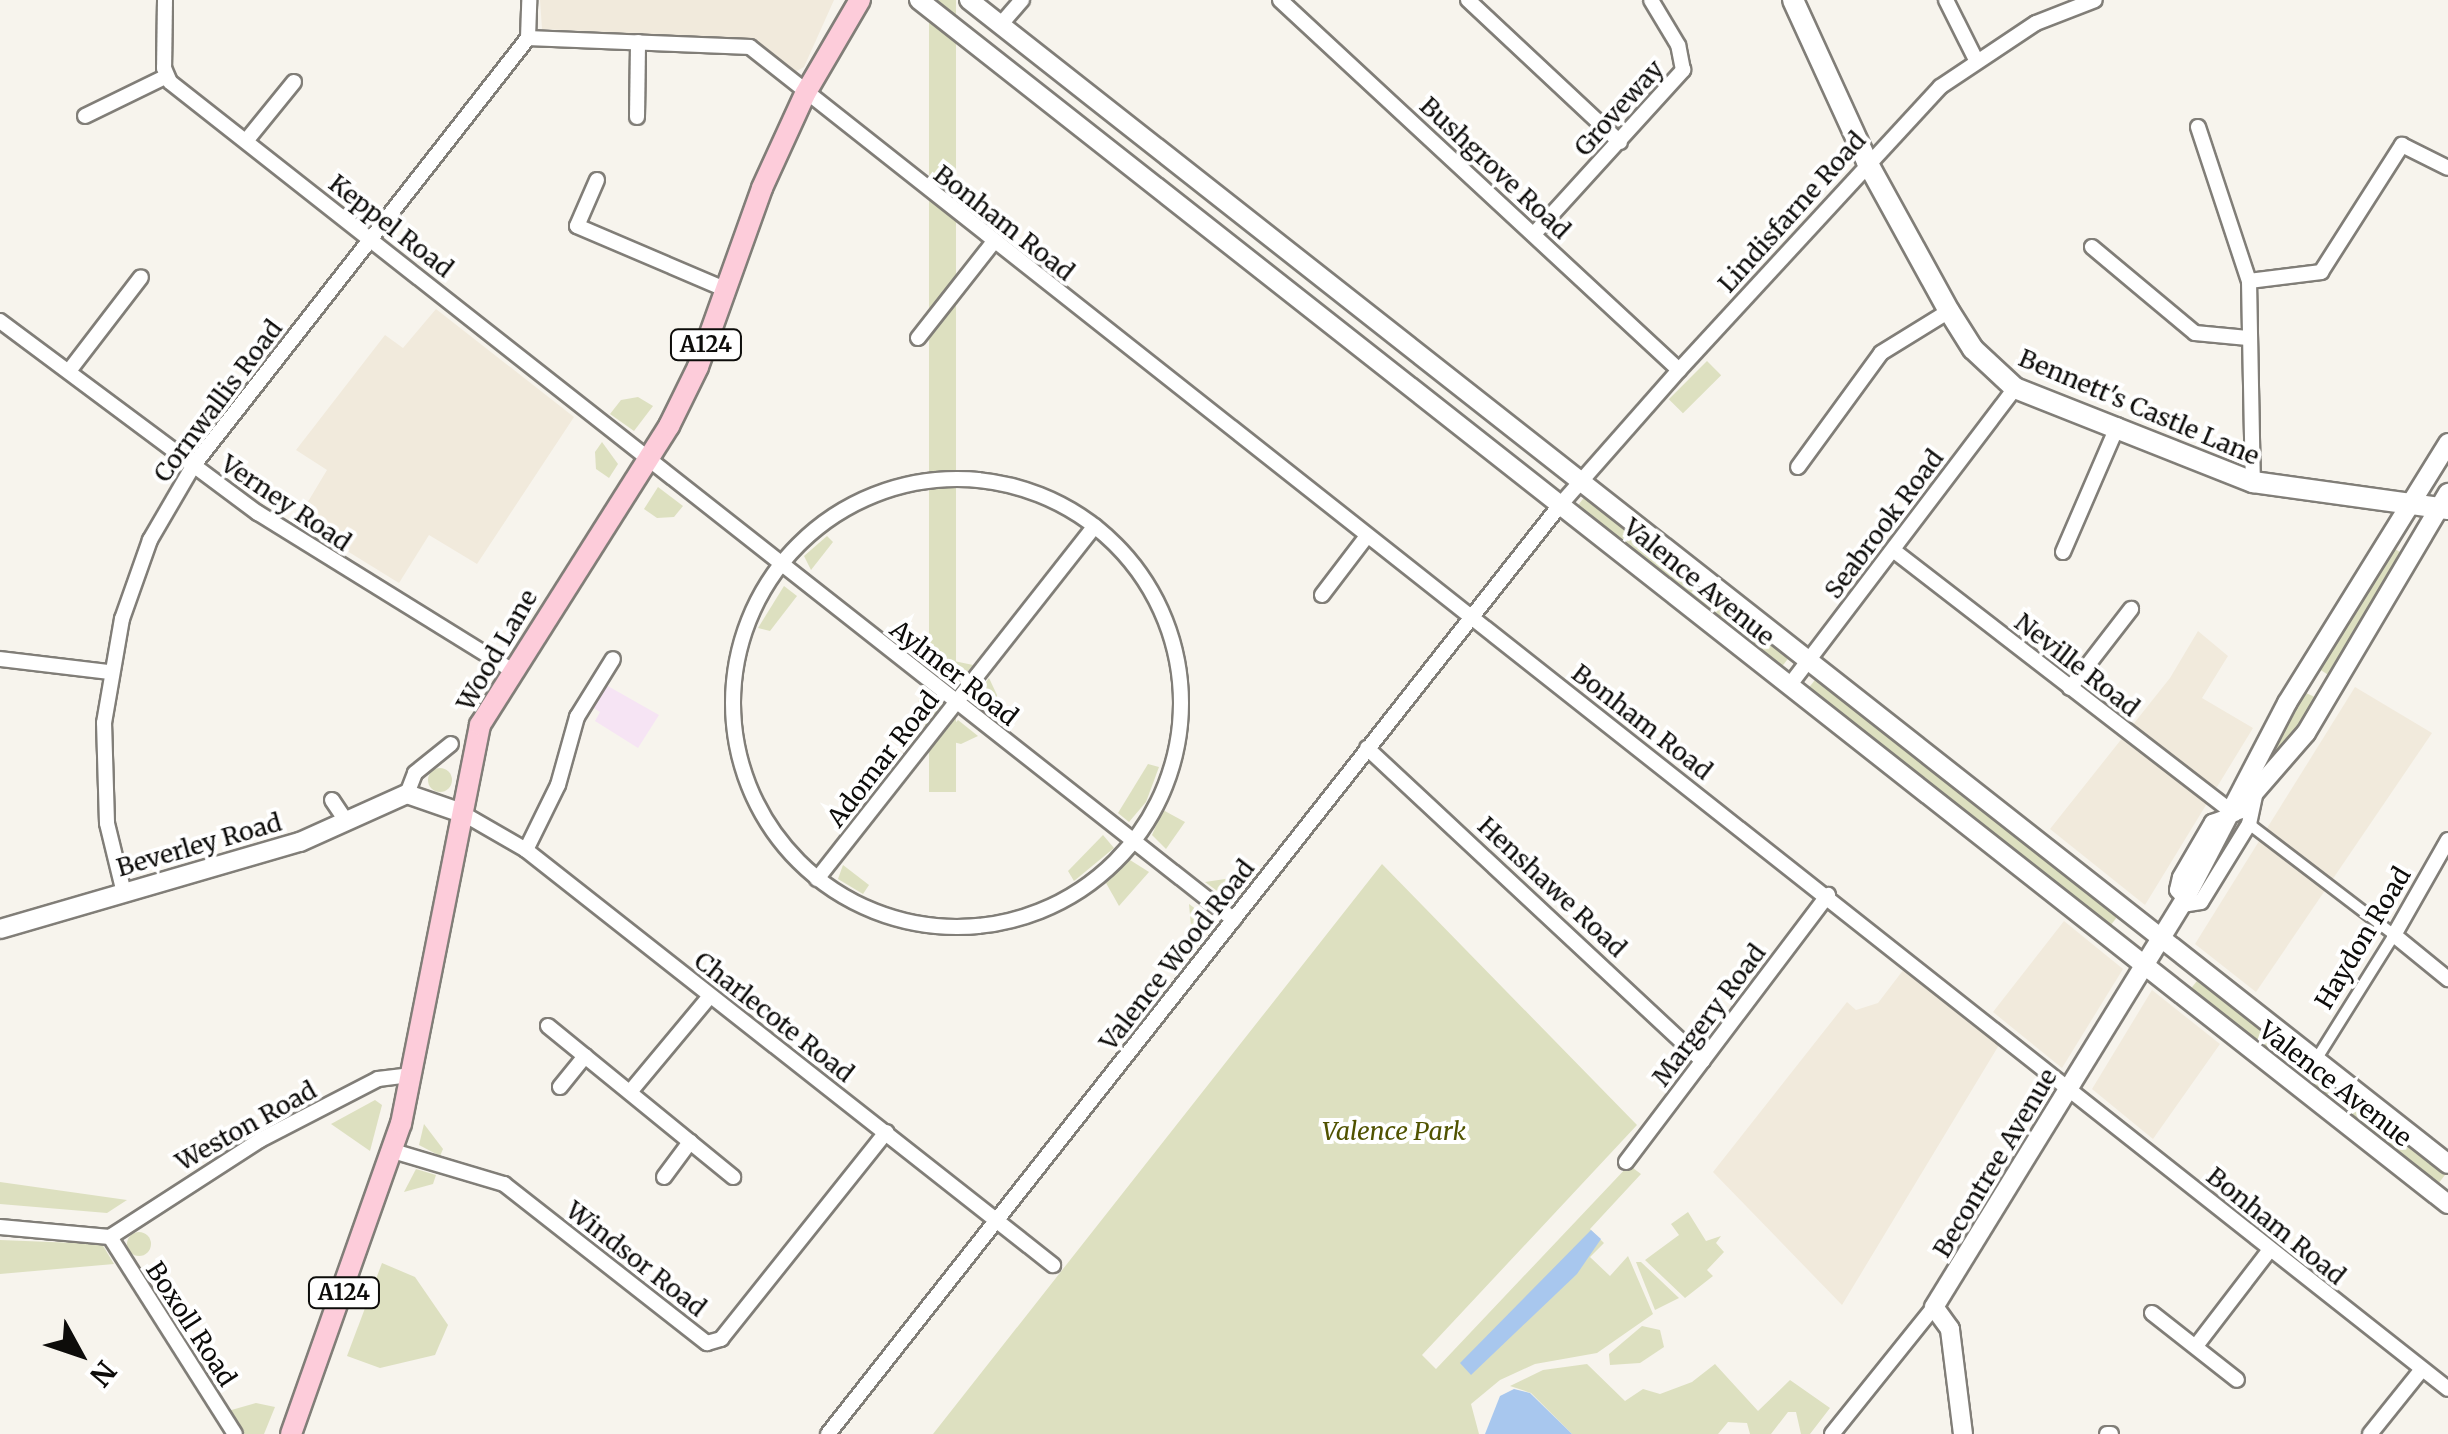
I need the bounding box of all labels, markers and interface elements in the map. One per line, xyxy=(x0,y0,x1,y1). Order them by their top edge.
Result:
street label: Groveway xyxy=(1568,54,1670,162)
street label: Bushgrove Road xyxy=(1414,91,1576,245)
street label: Lindisfarne Road xyxy=(1712,125,1872,299)
street label: Bonham Road xyxy=(928,159,1080,287)
street label: Keppel Road xyxy=(323,168,459,284)
street label: Cornwallis Road xyxy=(147,314,289,488)
road number: A124 xyxy=(668,328,744,362)
street label: Bennett's Castle Lane xyxy=(2014,343,2264,471)
street label: Seabrook Road xyxy=(1818,444,1950,604)
street label: Verney Road xyxy=(215,449,357,557)
street label: Valence Avenue xyxy=(1618,512,1780,652)
street label: Wood Lane xyxy=(450,584,544,716)
street label: Neville Road xyxy=(2009,607,2145,723)
street label: Aylmer Road xyxy=(884,614,1024,732)
street label: Bonham Road xyxy=(1566,658,1718,786)
street label: Adomar Road xyxy=(821,685,945,833)
street label: Beverley Road xyxy=(113,807,285,883)
street label: Henshawe Road xyxy=(1472,811,1632,963)
street label: Valence Wood Road xyxy=(1093,854,1261,1056)
street label: Haydon Road xyxy=(2309,862,2417,1014)
street label: Margery Road xyxy=(1646,938,1772,1092)
street label: Charlecote Road xyxy=(688,945,860,1089)
street label: Valence Avenue xyxy=(2253,1015,2417,1153)
street label: Becontree Avenue xyxy=(1927,1063,2063,1263)
street label: Weston Road xyxy=(170,1075,322,1177)
park label: Valence Park xyxy=(1322,1116,1466,1146)
street label: Bonham Road xyxy=(2201,1161,2351,1291)
street label: Windsor Road xyxy=(560,1195,712,1323)
street label: Boxoll Road xyxy=(140,1256,242,1392)
road number: A124 xyxy=(306,1276,382,1310)
north arrow xyxy=(30,1304,130,1404)
text: N xyxy=(82,1353,124,1393)

